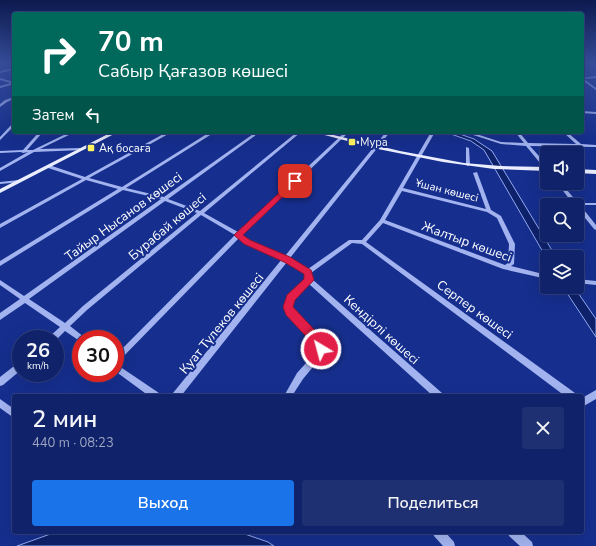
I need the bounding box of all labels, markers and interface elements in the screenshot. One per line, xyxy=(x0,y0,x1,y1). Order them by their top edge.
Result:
text: 70 m xyxy=(98,23,164,61)
icon: right xyxy=(32,28,84,80)
text: Сабыр Қағазов көшесі xyxy=(98,59,288,83)
icon: left xyxy=(82,104,104,126)
text: Затем xyxy=(32,105,74,125)
place label: Мура xyxy=(360,135,388,150)
marker: Мура xyxy=(347,137,357,147)
place label: Ақ босаға xyxy=(99,141,151,156)
marker: Ақ босаға xyxy=(86,143,96,153)
map controls xyxy=(540,146,584,294)
button: sound xyxy=(540,146,584,190)
pin xyxy=(278,164,312,198)
street label: Тайыр Нысанов көшесi xyxy=(61,168,186,265)
icon: arrive xyxy=(284,170,306,192)
street label: Ұшан көшесі xyxy=(413,175,480,206)
street label: Бурабай көшесi xyxy=(125,189,210,265)
button: search xyxy=(540,198,584,242)
street label: Жалтыр көшесі xyxy=(419,217,514,267)
button: layers xyxy=(540,250,584,294)
street label: Қуат Түлеков көшесі xyxy=(175,269,268,378)
street label: Серпер көшесі xyxy=(433,276,516,344)
street label: Кендірлі көшесі xyxy=(340,291,423,369)
position arrow xyxy=(300,328,342,370)
speed limit sign: 30 xyxy=(72,330,124,382)
text: 26 xyxy=(26,337,50,364)
text: km/h xyxy=(27,359,49,373)
text: 2 мин xyxy=(32,403,97,435)
button: close xyxy=(522,407,564,449)
text: 440 m · 08:23 xyxy=(32,434,114,452)
button: Выход xyxy=(32,480,294,526)
button: Поделиться xyxy=(302,480,564,526)

